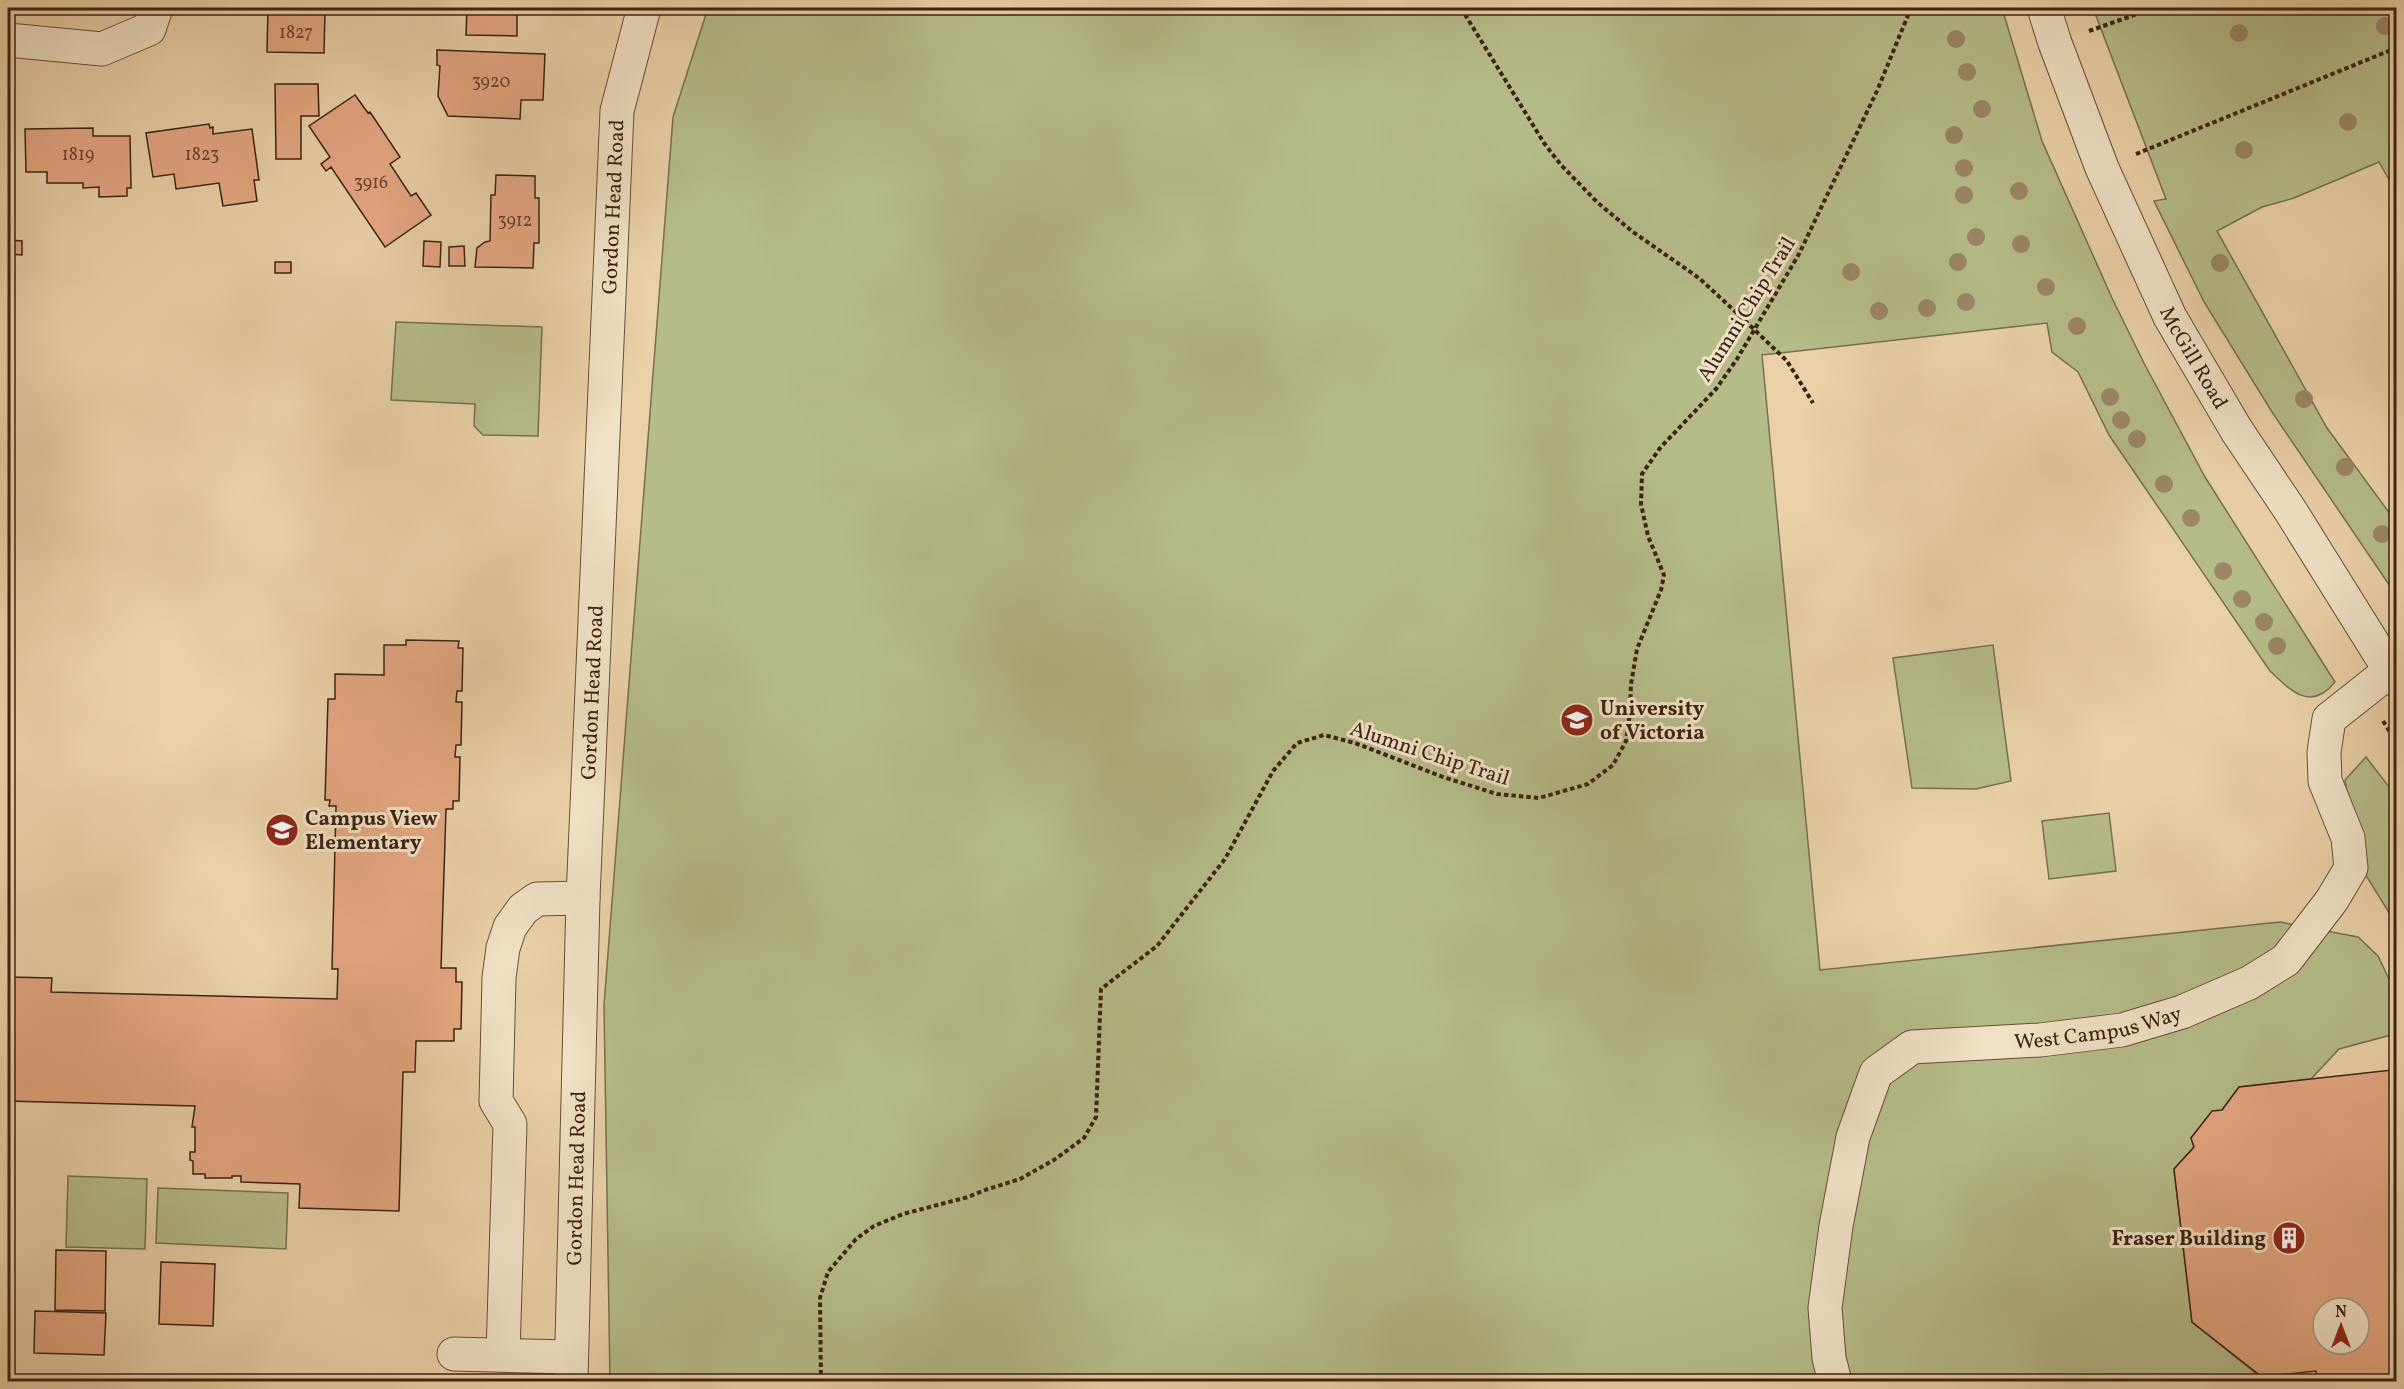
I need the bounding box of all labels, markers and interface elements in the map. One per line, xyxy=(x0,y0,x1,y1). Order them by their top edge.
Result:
house number: 1827 xyxy=(279,21,313,46)
house number: 3920 xyxy=(472,70,510,95)
street label: Gordon Head Road xyxy=(596,119,633,295)
house number: 1819 xyxy=(62,143,94,168)
house number: 1823 xyxy=(185,143,219,168)
house number: 3916 xyxy=(354,171,388,196)
house number: 3912 xyxy=(498,209,532,234)
street label: Alumni Chip Trail xyxy=(1691,232,1804,388)
street label: McGill Road xyxy=(2151,302,2234,415)
street label: Gordon Head Road xyxy=(575,604,612,780)
place label: University of Victoria xyxy=(1600,695,1705,748)
school or university icon: University of Victoria xyxy=(1559,702,1595,738)
street label: Alumni Chip Trail xyxy=(1346,715,1513,794)
place label: Campus View Elementary xyxy=(305,805,438,858)
school or university icon: Campus View Elementary xyxy=(264,812,300,848)
street label: West Campus Way xyxy=(2013,1000,2186,1057)
street label: Gordon Head Road xyxy=(561,1090,594,1266)
building icon: Fraser Building xyxy=(2271,1220,2307,1256)
place label: Fraser Building xyxy=(2111,1225,2266,1254)
north arrow xyxy=(2311,1296,2371,1356)
text: N xyxy=(2335,1302,2347,1324)

